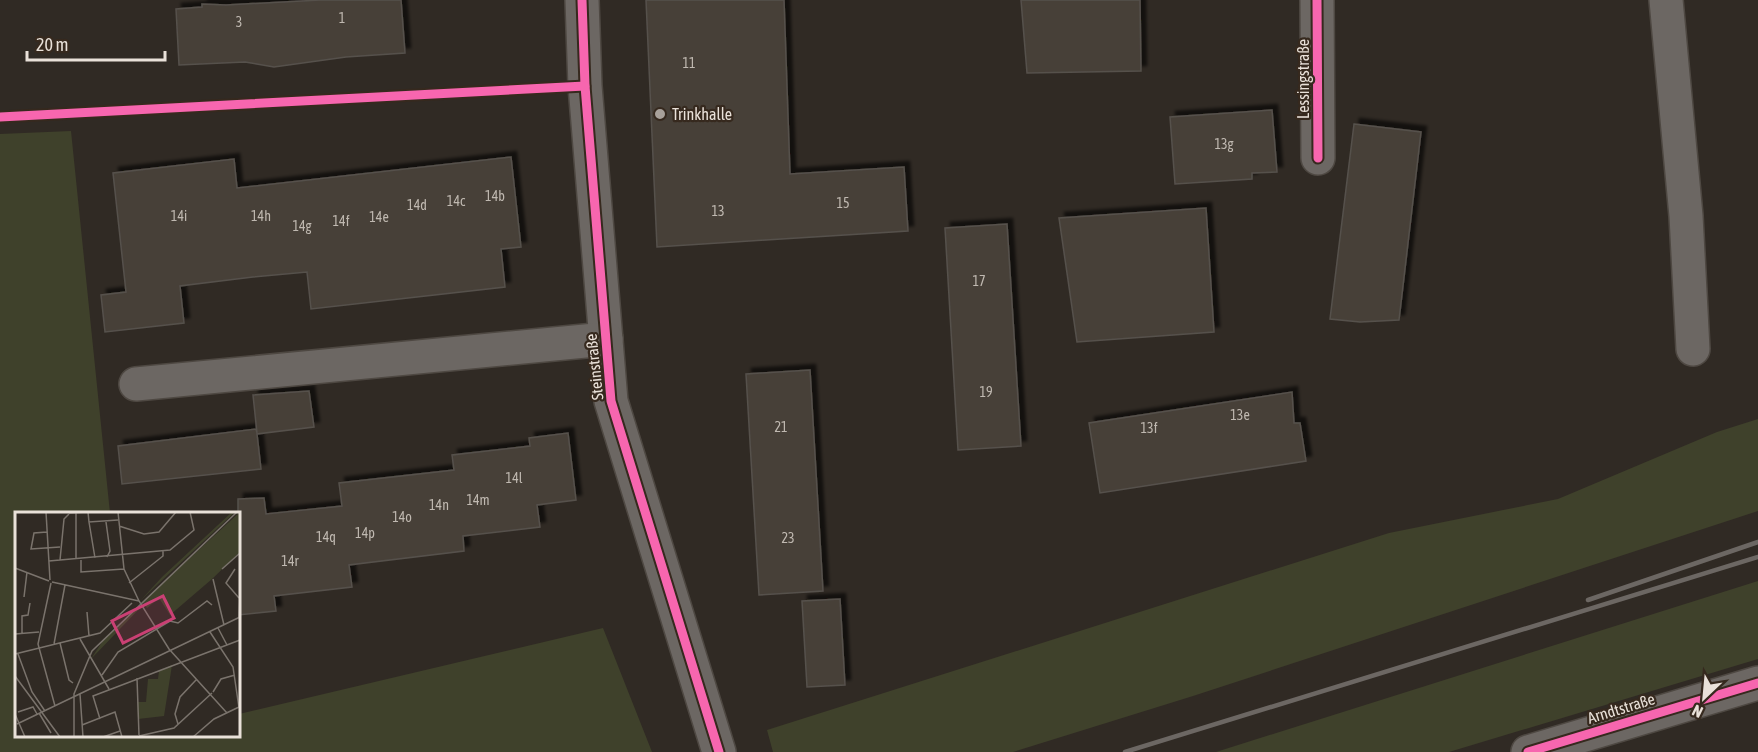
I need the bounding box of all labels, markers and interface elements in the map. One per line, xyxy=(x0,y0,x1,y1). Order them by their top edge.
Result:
house number: 1 xyxy=(339,10,345,26)
house number: 3 xyxy=(236,14,242,30)
scale bar xyxy=(27,24,165,62)
text: 20 m xyxy=(36,34,68,55)
street label: Lessingstraße xyxy=(1294,39,1313,119)
house number: 11 xyxy=(682,55,696,71)
place label: Trinkhalle xyxy=(672,105,732,123)
marker: Trinkhalle xyxy=(653,107,667,121)
house number: 13g xyxy=(1214,136,1234,152)
house number: 14b xyxy=(485,188,505,204)
house number: 14c xyxy=(447,193,466,209)
house number: 15 xyxy=(836,195,850,211)
house number: 14d xyxy=(407,197,427,213)
house number: 13 xyxy=(711,203,725,219)
house number: 14i xyxy=(171,208,187,224)
house number: 14h xyxy=(251,208,271,224)
house number: 14e xyxy=(369,209,389,225)
house number: 14f xyxy=(332,213,350,229)
house number: 14g xyxy=(292,218,312,234)
house number: 17 xyxy=(972,273,986,289)
street label: Steinstraße xyxy=(582,333,606,401)
house number: 19 xyxy=(979,384,993,400)
house number: 13e xyxy=(1230,407,1250,423)
house number: 21 xyxy=(774,419,788,435)
house number: 13f xyxy=(1140,420,1158,436)
house number: 14l xyxy=(506,470,523,486)
house number: 14m xyxy=(466,492,490,508)
house number: 14n xyxy=(429,497,449,513)
house number: 14o xyxy=(392,509,412,525)
inset map xyxy=(15,512,240,737)
house number: 14p xyxy=(355,525,375,541)
house number: 14q xyxy=(316,529,336,545)
house number: 23 xyxy=(781,530,795,546)
house number: 14r xyxy=(281,553,300,569)
north arrow xyxy=(1674,668,1734,728)
street label: Arndtstraße xyxy=(1585,689,1657,727)
text: N xyxy=(1689,701,1706,722)

